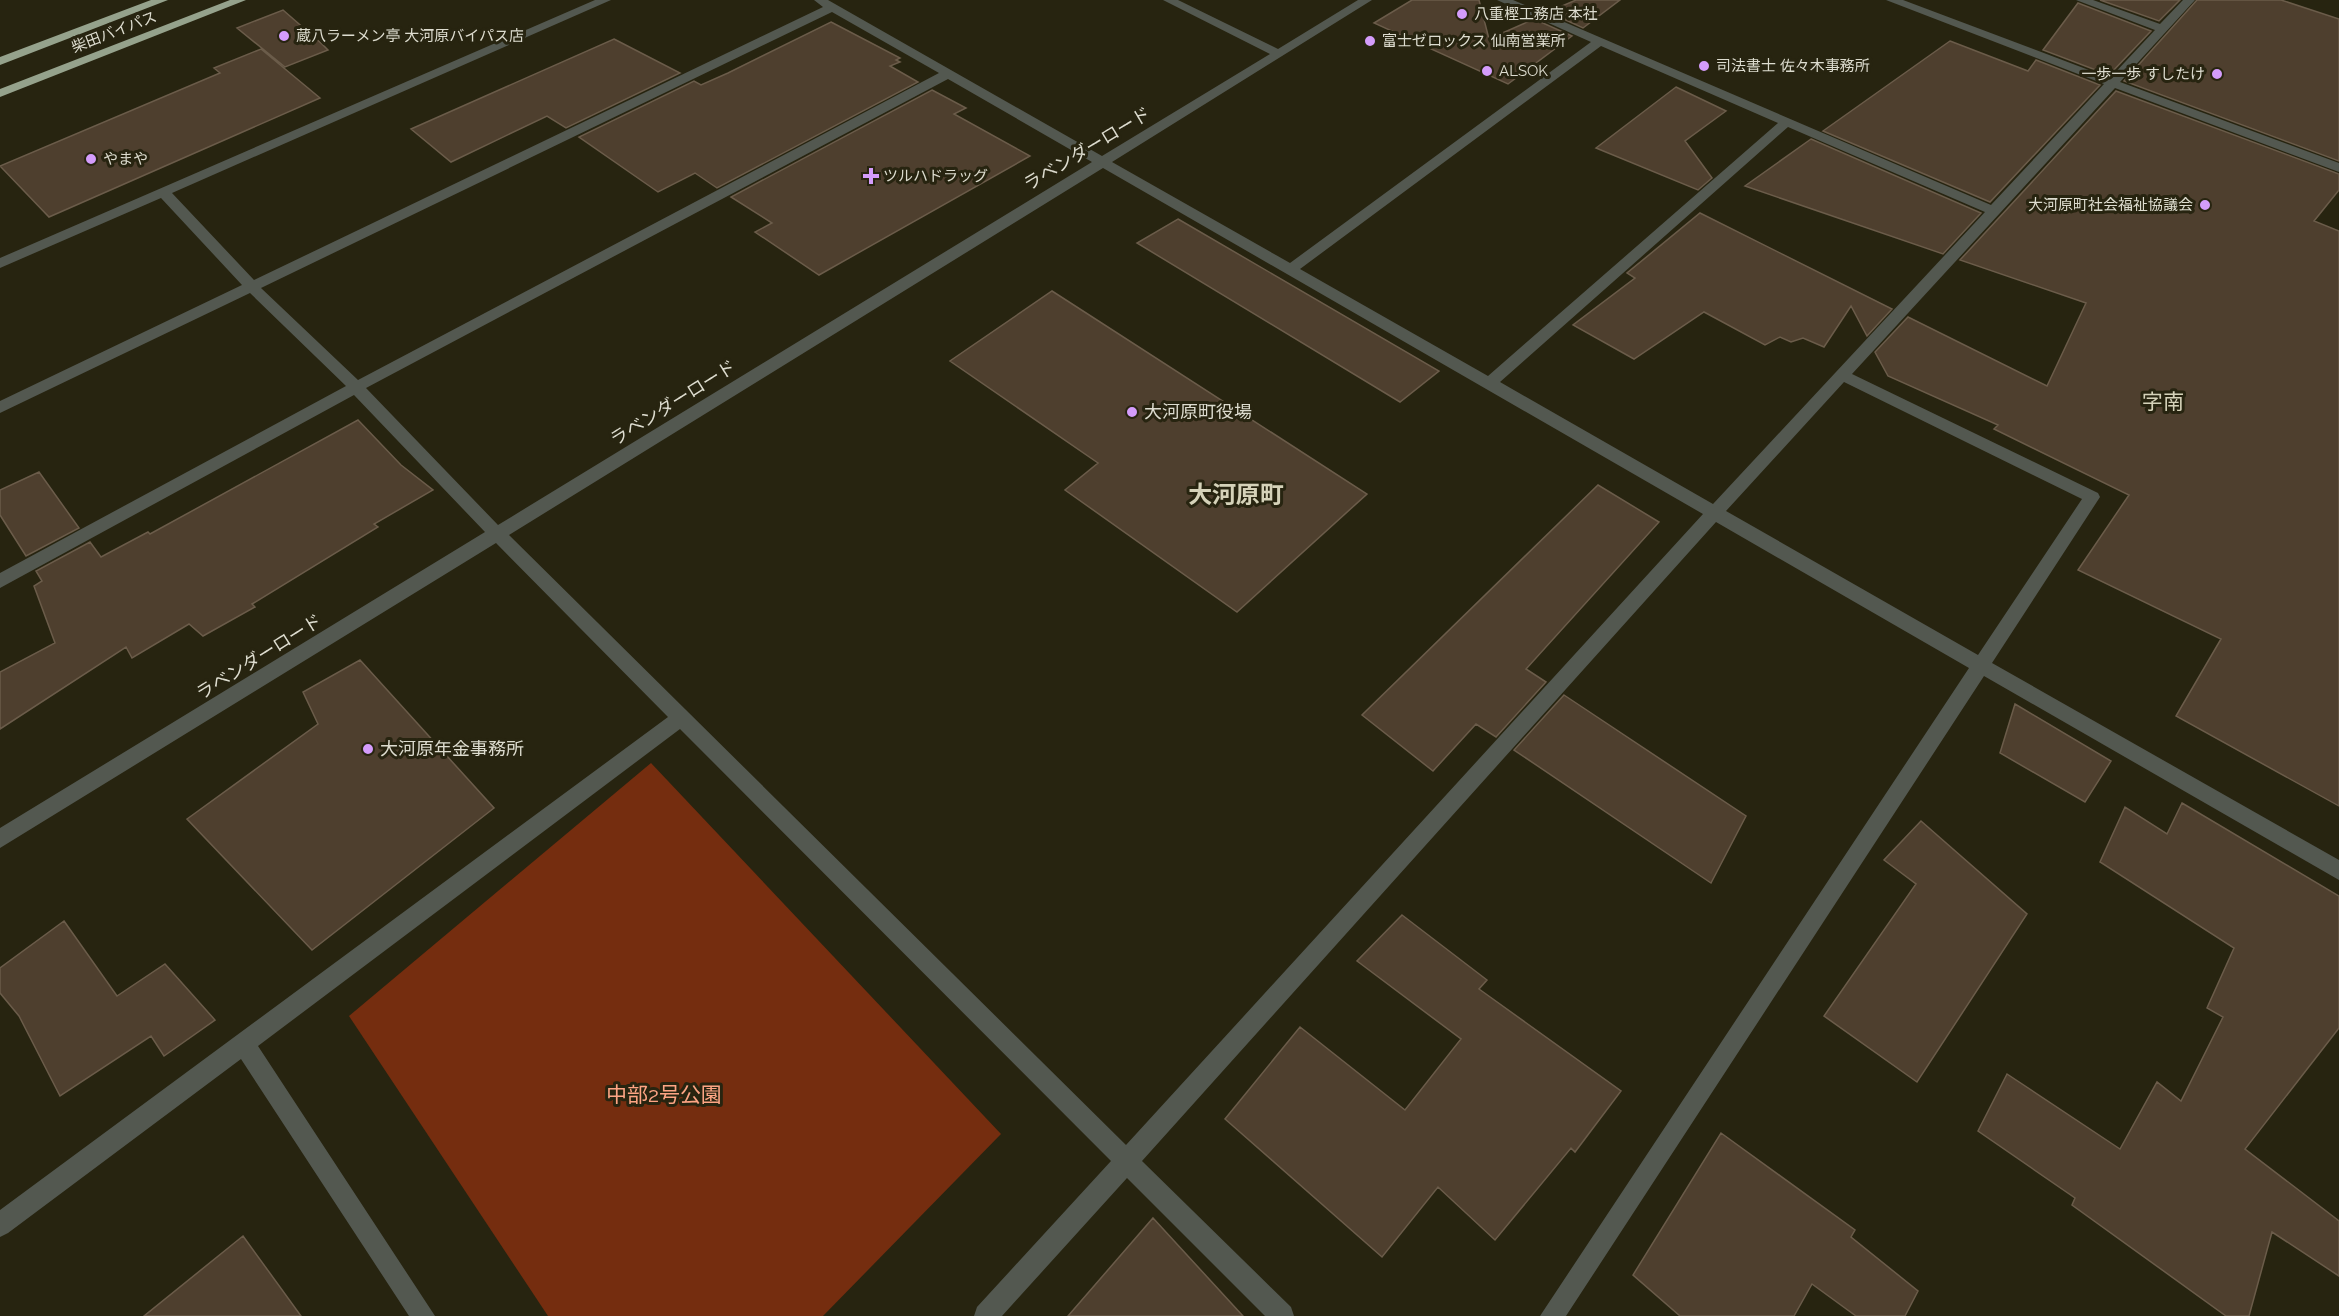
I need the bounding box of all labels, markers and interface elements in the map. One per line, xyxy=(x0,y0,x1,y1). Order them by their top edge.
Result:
place label: 八重樫工務店 本社 xyxy=(1474,5,1598,23)
marker: 八重樫工務店 本社 xyxy=(1455,7,1469,21)
street label: 柴田バイパス xyxy=(69,8,159,56)
place label: 蔵八ラーメン亭 大河原バイパス店 xyxy=(296,27,524,45)
marker: 蔵八ラーメン亭 大河原バイパス店 xyxy=(277,29,291,43)
place label: 富士ゼロックス 仙南営業所 xyxy=(1382,32,1565,50)
marker: 富士ゼロックス 仙南営業所 xyxy=(1363,34,1377,48)
place label: 司法書士 佐々木事務所 xyxy=(1716,57,1870,75)
marker: 司法書士 佐々木事務所 xyxy=(1697,59,1711,73)
place label: ALSOK xyxy=(1499,62,1548,80)
marker: ALSOK xyxy=(1480,64,1494,78)
place label: 一歩一歩 すしたけ xyxy=(2081,65,2205,83)
marker: 一歩一歩 すしたけ xyxy=(2210,67,2224,81)
street label: ラベンダーロード xyxy=(1020,102,1154,195)
place label: やまや xyxy=(103,150,148,168)
marker: やまや xyxy=(84,152,98,166)
place label: ツルハドラッグ xyxy=(883,167,988,185)
marker: ツルハドラッグ xyxy=(864,169,878,183)
place label: 大河原町社会福祉協議会 xyxy=(2028,196,2193,214)
marker: 大河原町社会福祉協議会 xyxy=(2198,198,2212,212)
street label: ラベンダーロード xyxy=(606,356,739,450)
district label: 字南 xyxy=(2142,389,2184,414)
place label: 大河原町役場 xyxy=(1144,401,1252,422)
marker: 大河原町役場 xyxy=(1125,405,1139,419)
district label: 大河原町 xyxy=(1188,480,1284,509)
street label: ラベンダーロード xyxy=(192,610,325,704)
place label: 大河原年金事務所 xyxy=(380,738,524,759)
marker: 大河原年金事務所 xyxy=(361,742,375,756)
park label: 中部2号公園 xyxy=(606,1082,722,1107)

